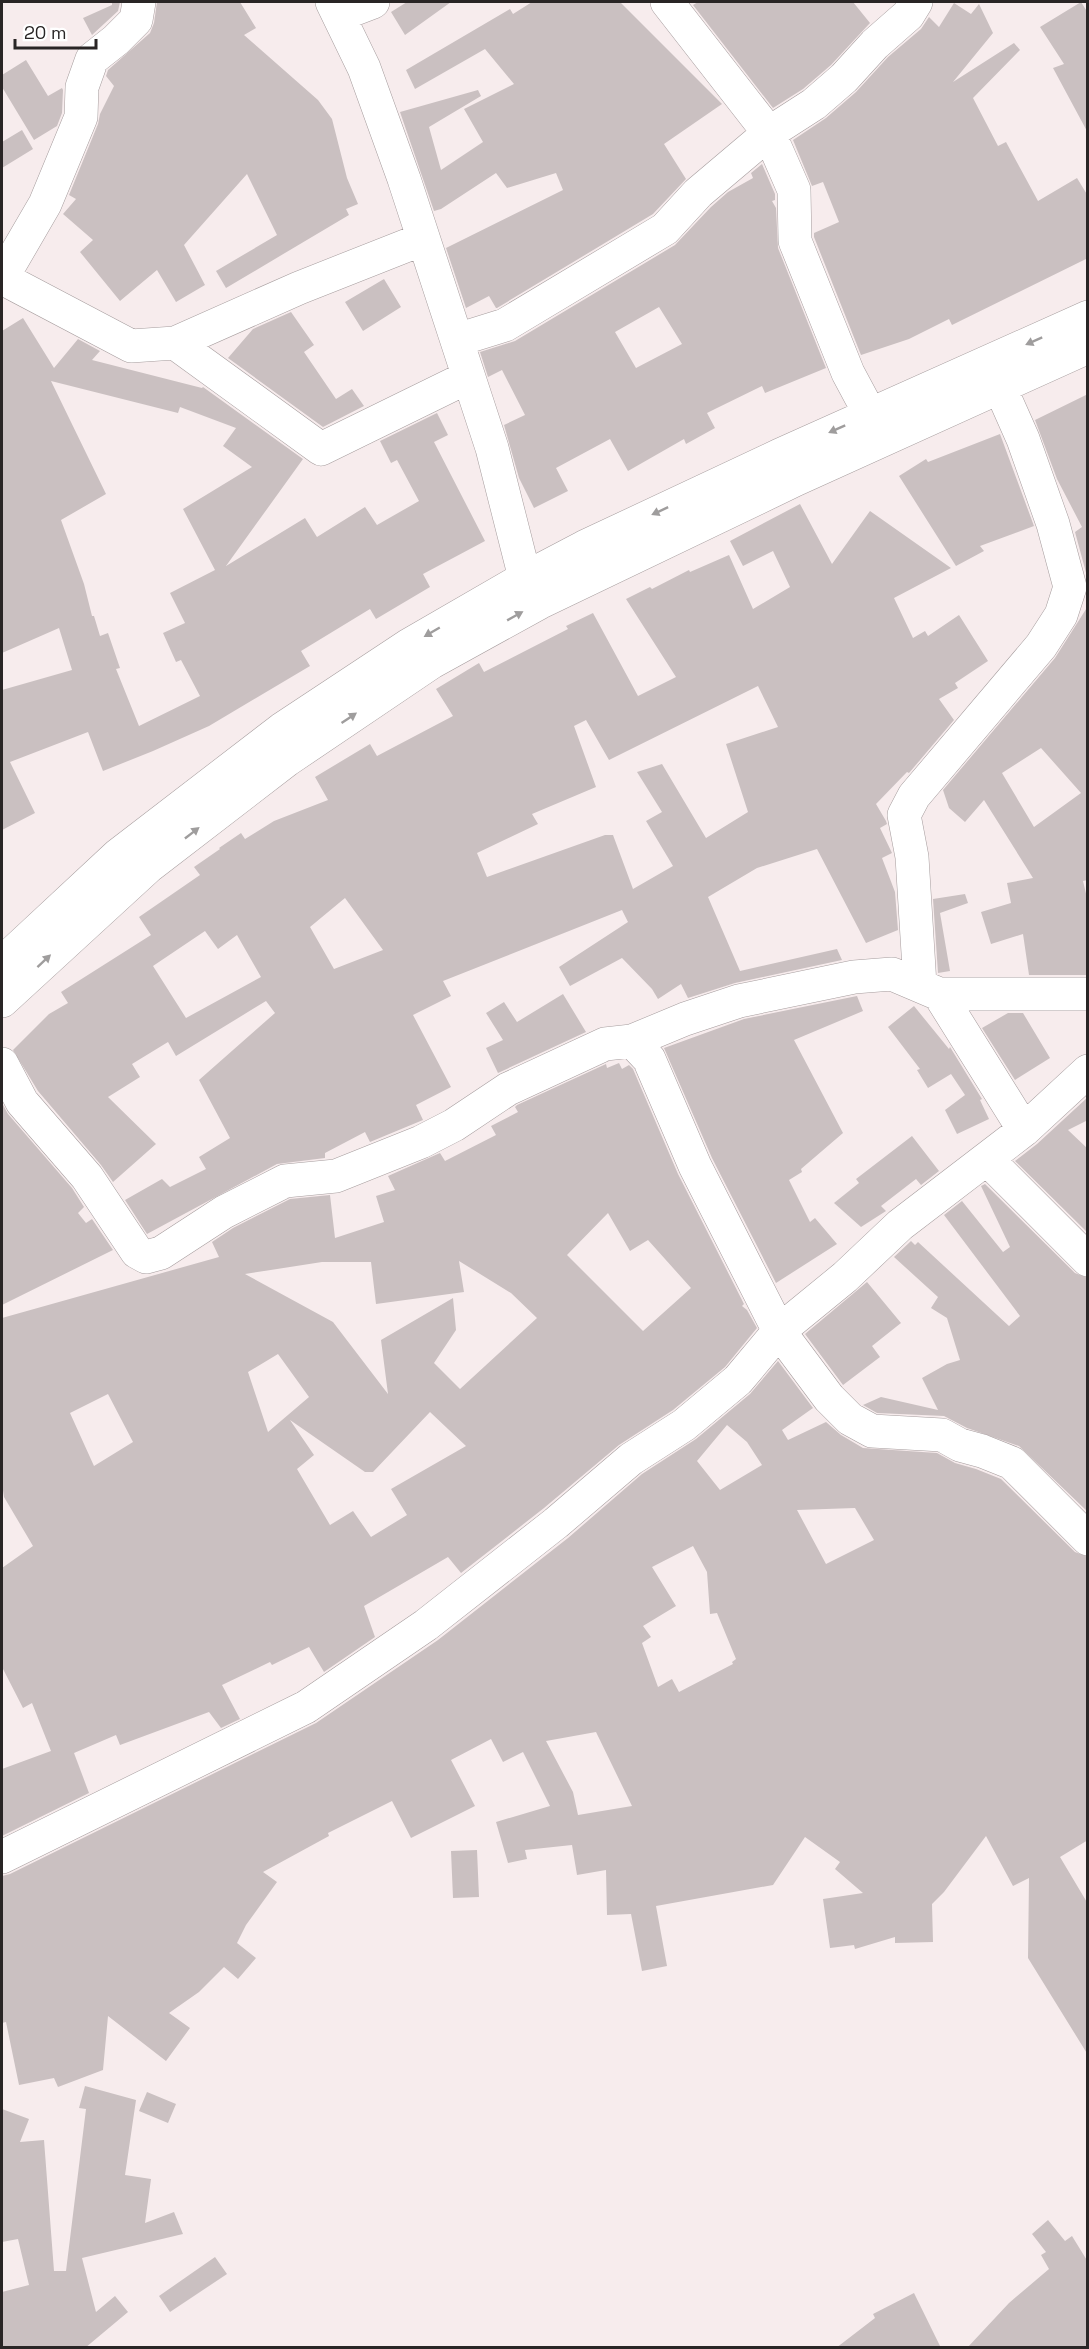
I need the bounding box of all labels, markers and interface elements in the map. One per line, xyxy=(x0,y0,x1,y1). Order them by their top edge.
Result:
scale bar xyxy=(15,12,96,50)
text: 20 m xyxy=(24,21,67,44)
one-way arrow xyxy=(1026,336,1043,345)
one-way arrow xyxy=(829,425,846,434)
one-way arrow xyxy=(652,507,669,516)
one-way arrow xyxy=(507,611,524,621)
one-way arrow xyxy=(424,626,440,637)
one-way arrow xyxy=(341,713,357,724)
one-way arrow xyxy=(184,828,199,840)
one-way arrow xyxy=(37,954,51,968)

